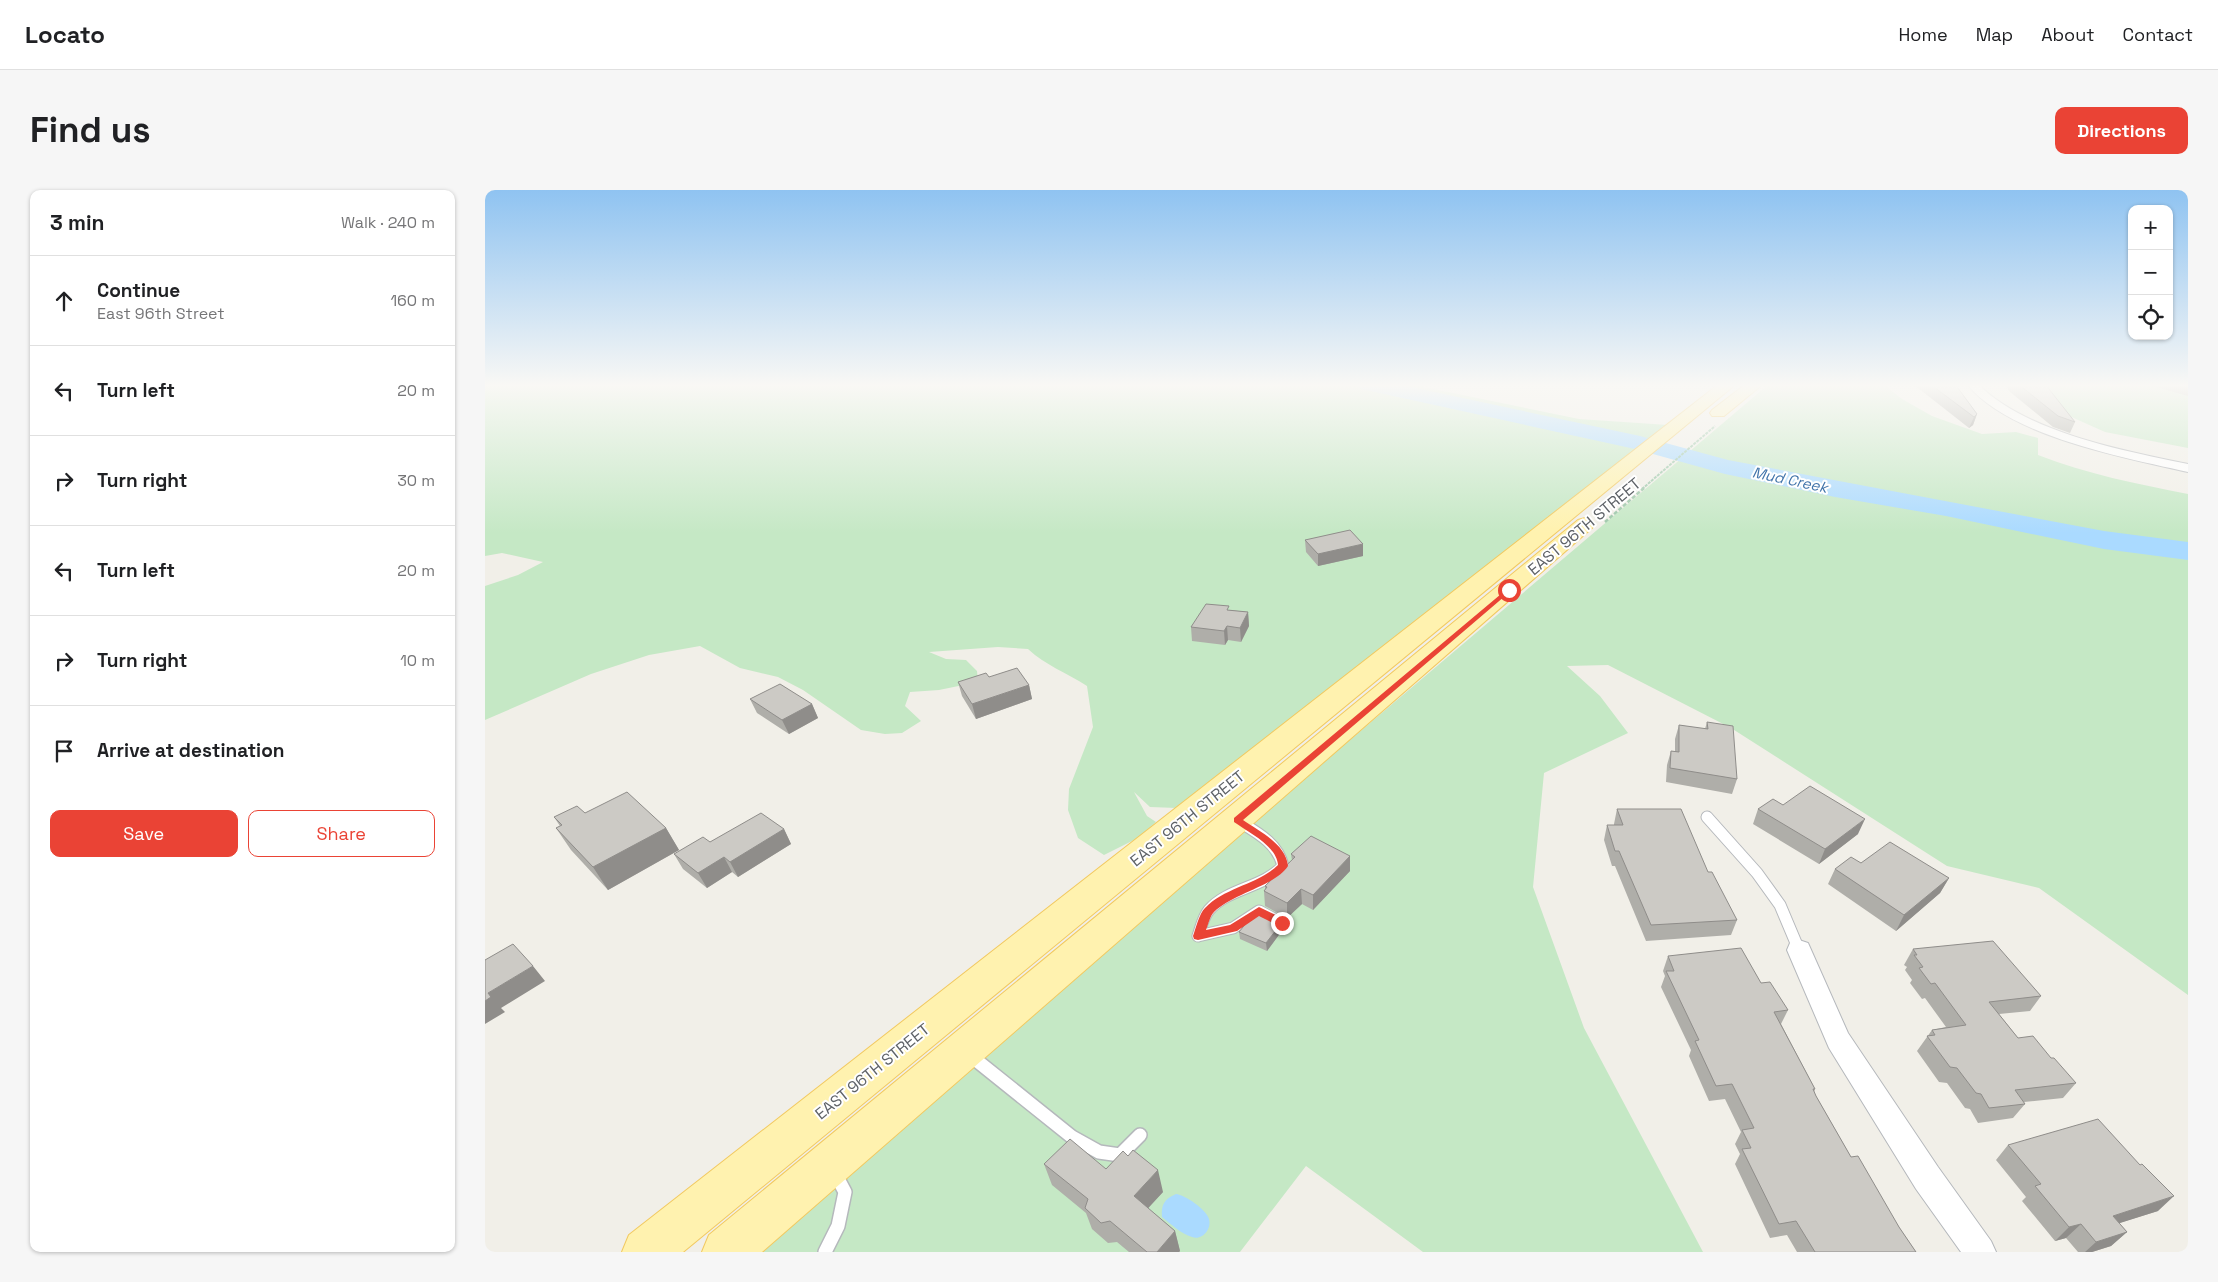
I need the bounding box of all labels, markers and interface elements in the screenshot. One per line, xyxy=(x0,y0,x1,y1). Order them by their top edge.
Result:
text: Locato xyxy=(25,19,105,50)
text: Home xyxy=(1899,23,1948,46)
text: Map xyxy=(1976,23,2013,46)
text: About xyxy=(2041,23,2095,46)
text: Contact xyxy=(2123,23,2193,46)
button: Directions xyxy=(2055,107,2188,154)
text: Find us xyxy=(30,108,151,152)
map controls xyxy=(2128,205,2173,340)
button: + xyxy=(2128,205,2173,250)
text: 3 min xyxy=(50,209,105,236)
text: Walk · 240 m xyxy=(341,212,435,233)
button: − xyxy=(2128,250,2173,295)
text: Continue xyxy=(97,278,180,303)
icon: ahead xyxy=(50,287,78,315)
text: 160 m xyxy=(390,290,435,311)
button: locate xyxy=(2128,295,2173,340)
text: East 96th Street xyxy=(97,303,225,324)
icon: left xyxy=(50,377,78,405)
text: Turn left xyxy=(97,378,175,403)
text: 20 m xyxy=(397,380,435,401)
water label: Mud Creek xyxy=(1751,462,1831,497)
icon: right xyxy=(50,467,78,495)
text: Turn right xyxy=(97,468,187,493)
text: 30 m xyxy=(397,470,435,491)
street label: EAST 96TH STREET xyxy=(1523,473,1645,580)
icon: left xyxy=(50,557,78,585)
text: Turn left xyxy=(97,558,175,583)
text: 20 m xyxy=(397,560,435,581)
route start xyxy=(1498,579,1521,602)
icon: right xyxy=(50,647,78,675)
text: Turn right xyxy=(97,648,187,673)
text: 10 m xyxy=(400,650,435,671)
icon: arrive xyxy=(50,737,78,765)
text: Arrive at destination xyxy=(97,738,285,763)
street label: EAST 96TH STREET xyxy=(1126,766,1249,871)
button: Save xyxy=(50,810,238,857)
button: Share xyxy=(248,810,435,857)
route end xyxy=(1271,912,1294,935)
street label: EAST 96TH STREET xyxy=(811,1019,934,1124)

